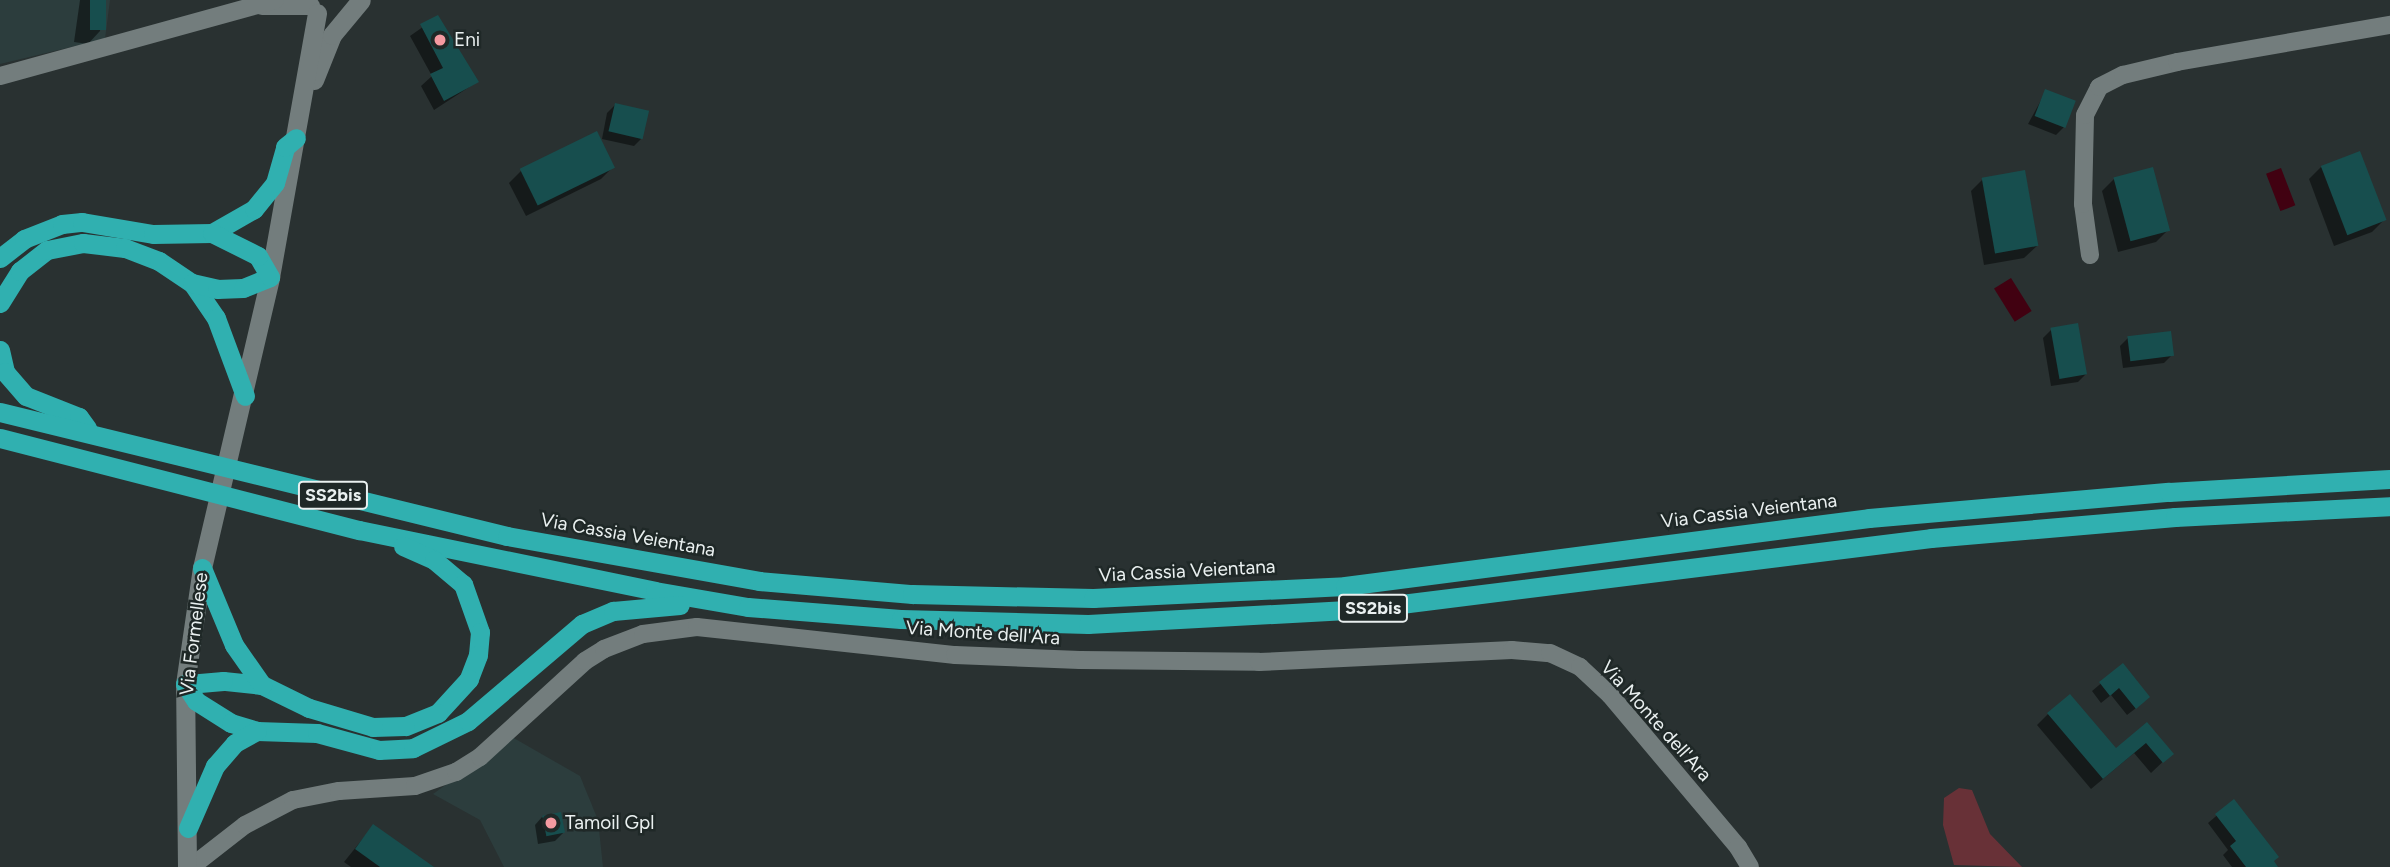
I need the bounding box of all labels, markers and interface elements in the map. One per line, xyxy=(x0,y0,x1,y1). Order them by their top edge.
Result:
place label: Eni xyxy=(454,29,480,51)
marker: Eni xyxy=(432,32,448,48)
road number: SS2bis xyxy=(296,480,370,509)
street label: Via Cassia Veientana xyxy=(1660,489,1838,533)
street label: Via Cassia Veientana xyxy=(539,508,717,562)
street label: Via Cassia Veientana xyxy=(1098,555,1276,587)
street label: Via Formellese xyxy=(175,571,213,697)
road number: SS2bis xyxy=(1336,594,1410,622)
street label: Via Monte dell'Ara xyxy=(905,616,1061,650)
street label: Via Monte dell'Ara xyxy=(1596,656,1716,786)
place label: Tamoil Gpl xyxy=(565,812,654,834)
marker: Tamoil Gpl xyxy=(543,815,559,831)

